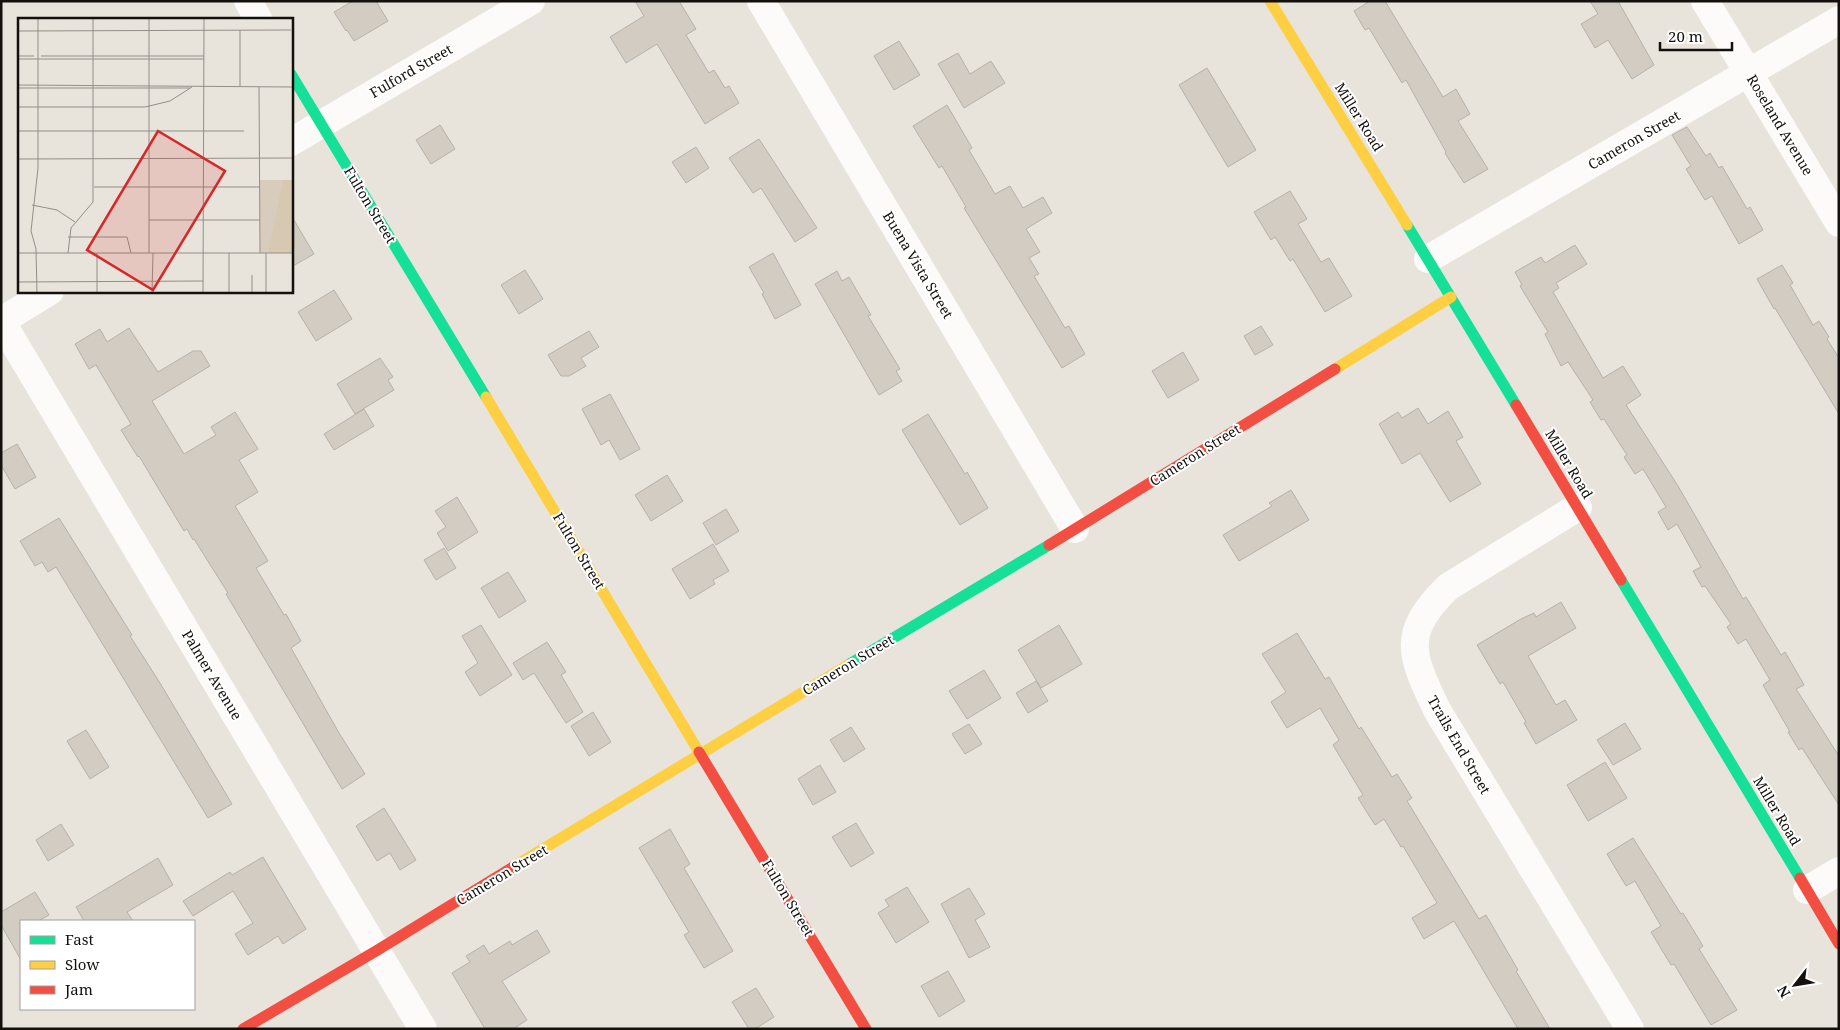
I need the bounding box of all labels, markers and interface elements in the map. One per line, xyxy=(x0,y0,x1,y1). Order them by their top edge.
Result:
inset map xyxy=(18,18,292,292)
scale bar xyxy=(1660,20,1732,52)
text: 20 m xyxy=(1668,26,1703,46)
street label: Fulford Street xyxy=(366,39,456,102)
street label: Roseland Avenue xyxy=(1743,71,1818,179)
street label: Miller Road xyxy=(1331,79,1388,155)
street label: Cameron Street xyxy=(1584,105,1683,174)
street label: Fulton Street xyxy=(340,163,401,247)
street label: Buena Vista Street xyxy=(879,208,958,322)
street label: Cameron Street xyxy=(1146,419,1244,490)
street label: Miller Road xyxy=(1541,426,1598,502)
street label: Fulton Street xyxy=(549,509,610,593)
street label: Palmer Avenue xyxy=(178,626,247,723)
street label: Cameron Street xyxy=(798,630,897,699)
street label: Trails End Street xyxy=(1424,692,1495,797)
street label: Miller Road xyxy=(1749,773,1806,849)
street label: Cameron Street xyxy=(452,840,551,909)
street label: Fulton Street xyxy=(758,856,819,940)
legend xyxy=(20,920,195,1010)
text: Fast xyxy=(65,929,94,949)
text: Slow xyxy=(65,954,99,974)
north arrow xyxy=(1770,960,1820,1010)
text: Jam xyxy=(64,979,93,999)
text: N xyxy=(1772,982,1794,1002)

